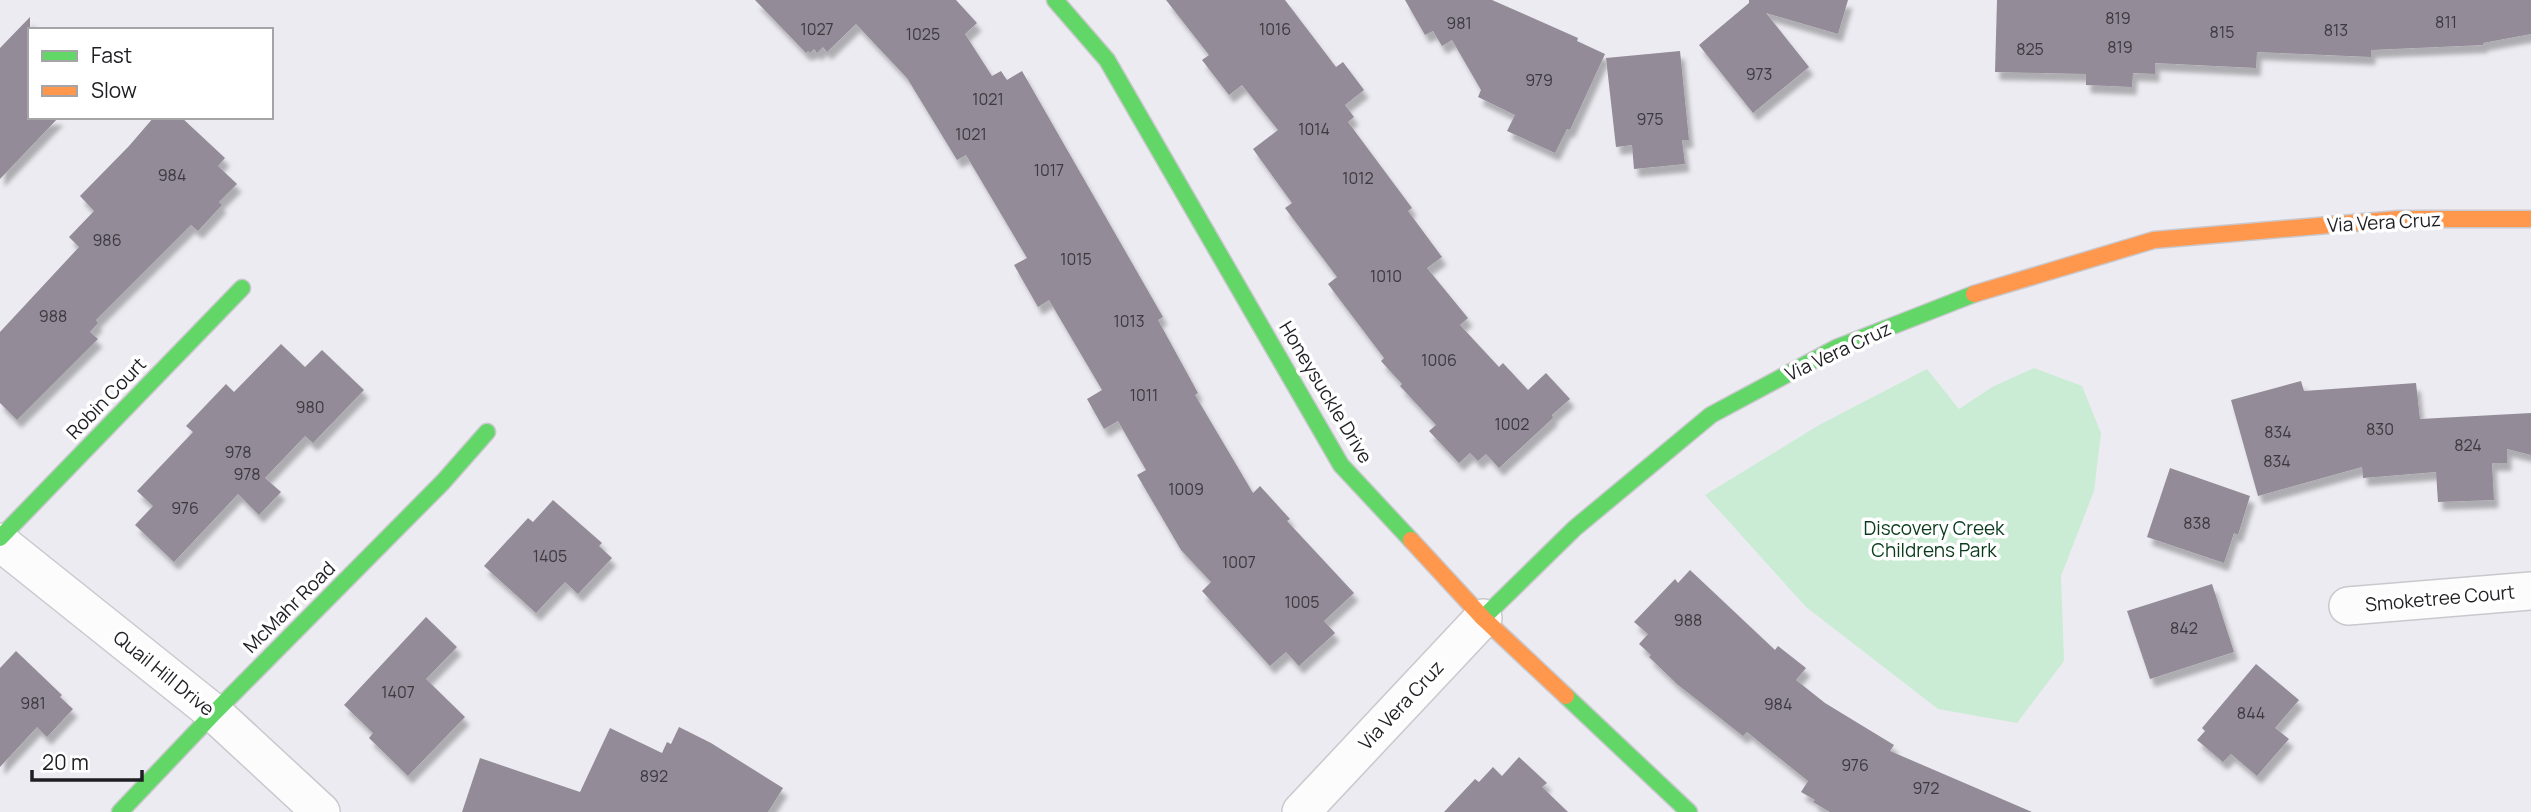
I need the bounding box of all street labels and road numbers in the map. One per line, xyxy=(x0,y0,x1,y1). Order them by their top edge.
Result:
street label: Via Vera Cruz xyxy=(2326,206,2442,238)
street label: Via Vera Cruz xyxy=(1781,315,1895,387)
street label: Honeysuckle Drive xyxy=(1273,316,1379,468)
street label: Robin Court xyxy=(60,351,152,445)
street label: McMahr Road xyxy=(237,555,341,659)
street label: Smoketree Court xyxy=(2364,579,2516,617)
street label: Quail Hill Drive xyxy=(108,624,220,722)
street label: Via Vera Cruz xyxy=(1353,654,1449,756)

